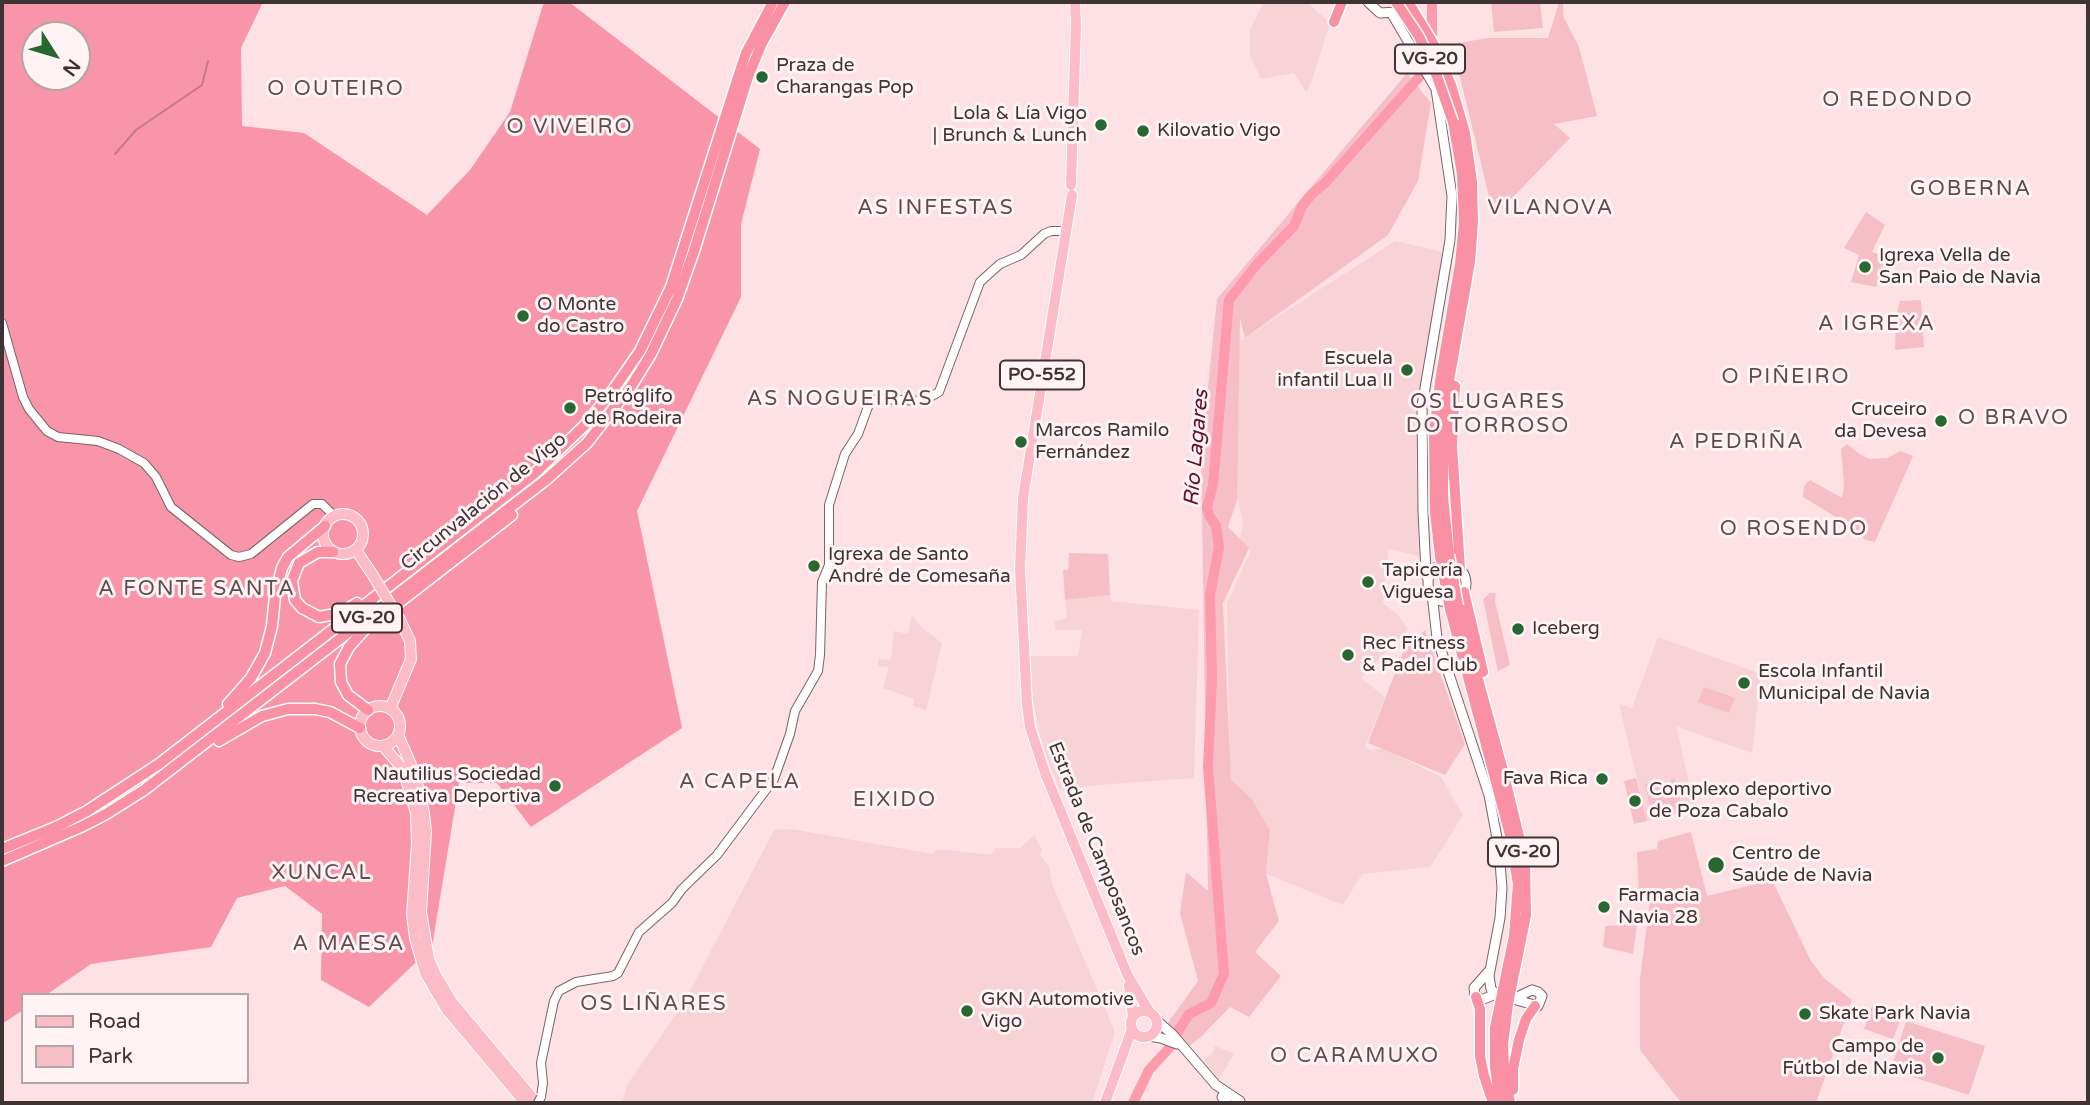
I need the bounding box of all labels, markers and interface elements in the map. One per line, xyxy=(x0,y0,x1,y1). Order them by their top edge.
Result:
north arrow xyxy=(21,21,91,91)
road number: VG-20 xyxy=(1395,44,1465,74)
text: N xyxy=(58,55,85,80)
place label: Praza de Charangas Pop xyxy=(776,55,914,99)
marker: Praza de Charangas Pop xyxy=(754,69,770,85)
district label: O OUTEIRO xyxy=(268,76,404,102)
district label: O REDONDO xyxy=(1823,87,1973,113)
place label: Lola & Lía Vigo | Brunch & Lunch xyxy=(933,103,1087,147)
district label: O VIVEIRO xyxy=(508,114,632,140)
marker: Lola & Lía Vigo | Brunch & Lunch xyxy=(1093,117,1109,133)
place label: Kilovatio Vigo xyxy=(1157,120,1281,142)
marker: Kilovatio Vigo xyxy=(1135,123,1151,139)
district label: GOBERNA xyxy=(1911,176,2031,202)
district label: AS INFESTAS xyxy=(859,195,1013,221)
district label: VILANOVA xyxy=(1489,195,1613,221)
place label: Igrexa Vella de San Paio de Navia xyxy=(1879,245,2041,289)
marker: Igrexa Vella de San Paio de Navia xyxy=(1857,259,1873,275)
place label: O Monte do Castro xyxy=(537,294,624,338)
marker: O Monte do Castro xyxy=(515,308,531,324)
district label: A IGREXA xyxy=(1819,311,1935,337)
place label: Escuela infantil Lua II xyxy=(1277,348,1393,392)
road number: PO-552 xyxy=(1000,360,1084,390)
marker: Escuela infantil Lua II xyxy=(1399,362,1415,378)
district label: O PIÑEIRO xyxy=(1723,364,1849,390)
place label: Petróglifo de Rodeira xyxy=(584,386,682,430)
district label: AS NOGUEIRAS xyxy=(748,386,932,412)
water label: Río Lagares xyxy=(1179,389,1215,507)
district label: OS LUGARES DO TORROSO xyxy=(1407,389,1569,439)
place label: Cruceiro da Devesa xyxy=(1834,399,1927,443)
marker: Petróglifo de Rodeira xyxy=(562,400,578,416)
district label: O BRAVO xyxy=(1959,405,2069,431)
marker: Cruceiro da Devesa xyxy=(1933,413,1949,429)
place label: Marcos Ramilo Fernández xyxy=(1035,420,1169,464)
street label: Circunvalación de Vigo xyxy=(397,428,571,576)
district label: A PEDRIÑA xyxy=(1670,429,1804,455)
marker: Marcos Ramilo Fernández xyxy=(1013,434,1029,450)
district label: O ROSENDO xyxy=(1721,516,1867,542)
place label: Igrexa de Santo André de Comesaña xyxy=(828,544,1011,588)
marker: Igrexa de Santo André de Comesaña xyxy=(806,558,822,574)
place label: Tapicería Viguesa xyxy=(1382,560,1463,604)
marker: Tapicería Viguesa xyxy=(1360,574,1376,590)
district label: A FONTE SANTA xyxy=(100,576,294,602)
road number: VG-20 xyxy=(332,604,402,632)
place label: Iceberg xyxy=(1532,618,1600,640)
marker: Iceberg xyxy=(1510,621,1526,637)
place label: Rec Fitness & Padel Club xyxy=(1362,633,1478,677)
marker: Rec Fitness & Padel Club xyxy=(1340,647,1356,663)
place label: Escola Infantil Municipal de Navia xyxy=(1758,661,1930,705)
marker: Escola Infantil Municipal de Navia xyxy=(1736,675,1752,691)
street label: Estrada de Camposancos xyxy=(1043,739,1149,959)
place label: Nautilius Sociedad Recreativa Deportiva xyxy=(353,764,541,808)
place label: Fava Rica xyxy=(1503,768,1588,790)
district label: A CAPELA xyxy=(680,769,800,795)
marker: Fava Rica xyxy=(1594,771,1610,787)
marker: Nautilius Sociedad Recreativa Deportiva xyxy=(547,778,563,794)
place label: Complexo deportivo de Poza Cabalo xyxy=(1649,779,1832,823)
district label: EIXIDO xyxy=(854,787,936,813)
marker: Complexo deportivo de Poza Cabalo xyxy=(1627,793,1643,809)
road number: VG-20 xyxy=(1488,838,1558,866)
place label: Centro de Saúde de Navia xyxy=(1732,843,1872,887)
marker: Centro de Saúde de Navia xyxy=(1706,855,1726,875)
district label: XUNCAL xyxy=(272,860,372,886)
place label: Farmacia Navia 28 xyxy=(1618,885,1700,929)
marker: Farmacia Navia 28 xyxy=(1596,899,1612,915)
district label: A MAESA xyxy=(293,931,405,957)
place label: GKN Automotive Vigo xyxy=(981,989,1134,1033)
district label: OS LIÑARES xyxy=(582,991,726,1017)
legend xyxy=(21,993,248,1084)
marker: GKN Automotive Vigo xyxy=(959,1003,975,1019)
place label: Skate Park Navia xyxy=(1819,1003,1971,1025)
marker: Skate Park Navia xyxy=(1797,1006,1813,1022)
text: Road xyxy=(88,1009,141,1034)
place label: Campo de Fútbol de Navia xyxy=(1782,1036,1924,1080)
district label: O CARAMUXO xyxy=(1271,1043,1439,1069)
text: Park xyxy=(88,1044,133,1069)
marker: Campo de Fútbol de Navia xyxy=(1930,1050,1946,1066)

